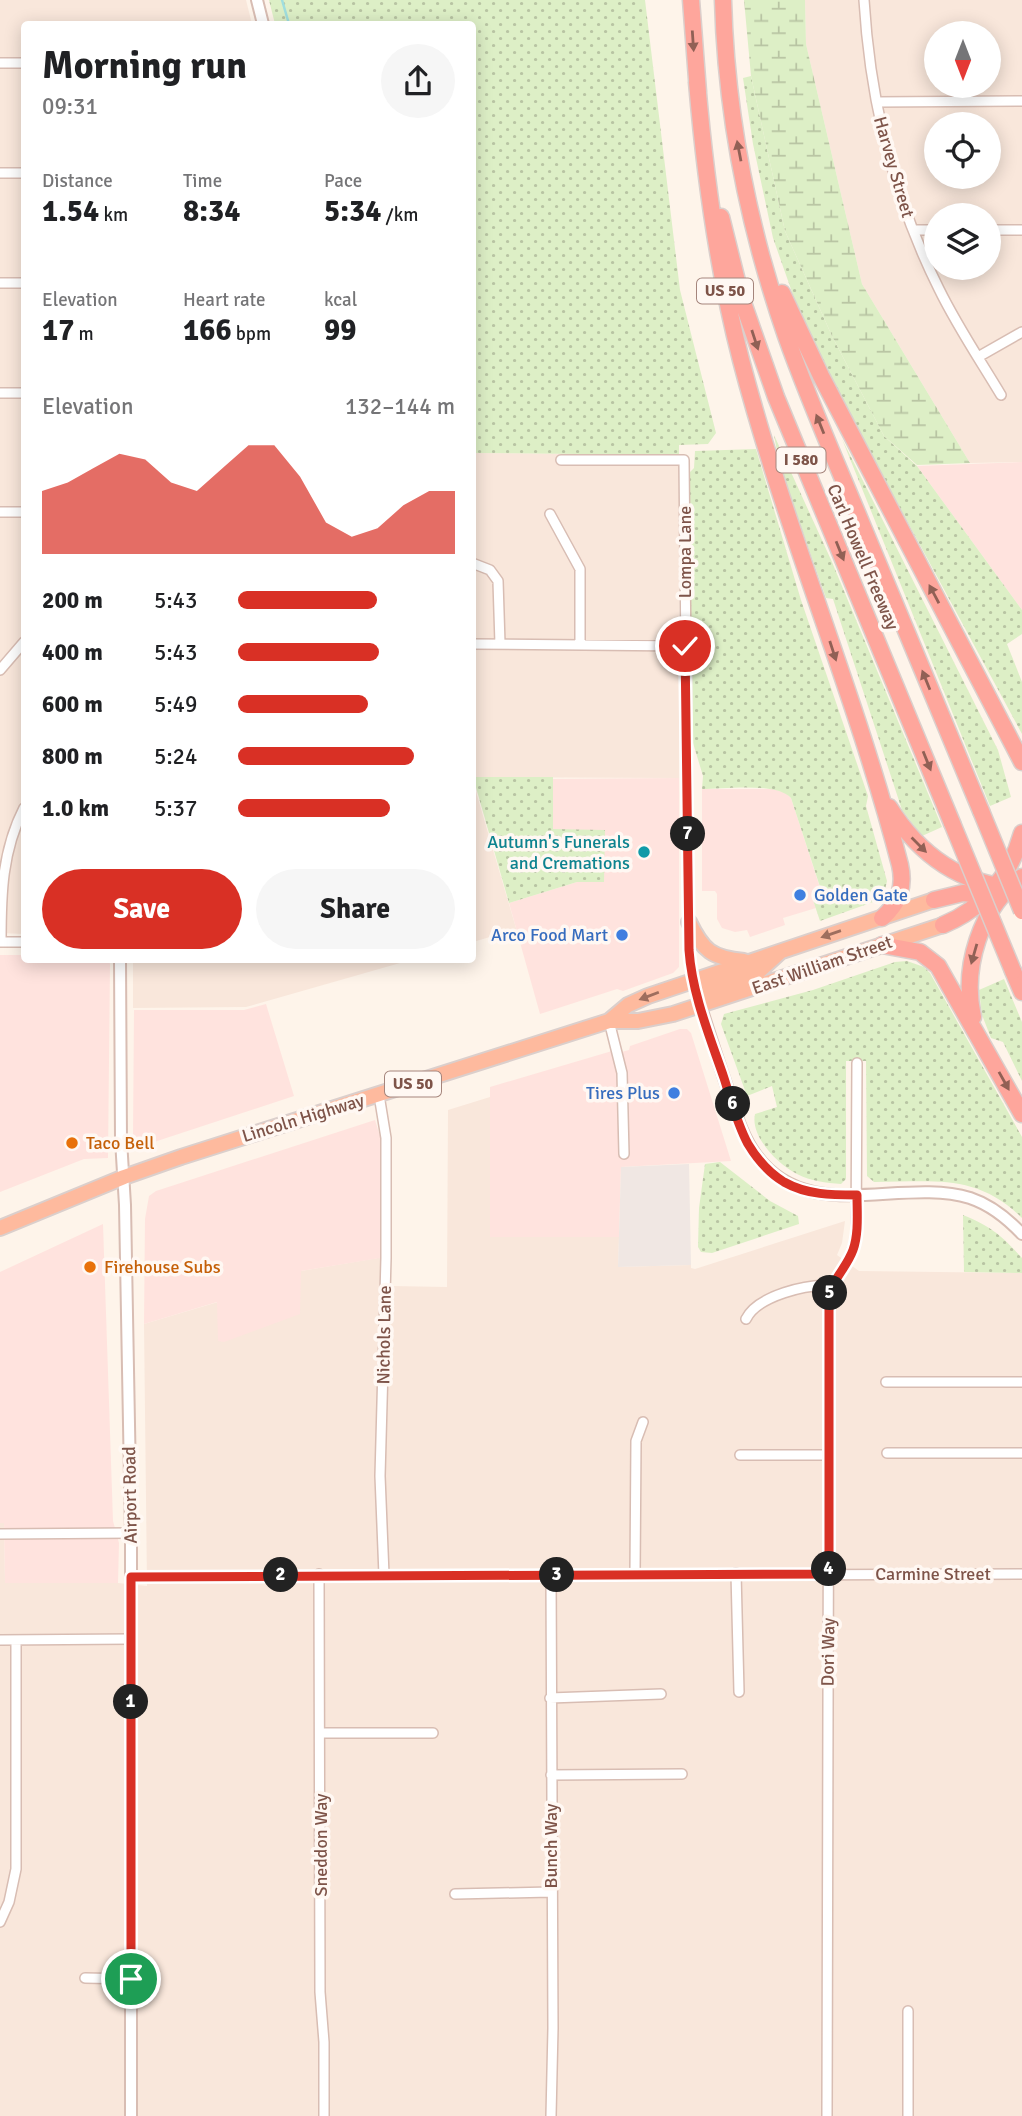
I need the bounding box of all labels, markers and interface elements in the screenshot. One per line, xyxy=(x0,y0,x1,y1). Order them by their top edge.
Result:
north arrow xyxy=(924,21,1001,98)
map controls xyxy=(924,21,1001,280)
one-way arrow xyxy=(688,30,699,52)
text: Morning run xyxy=(42,42,247,89)
button: share xyxy=(381,44,455,118)
text: 09:31 xyxy=(42,92,98,121)
button: locate xyxy=(924,112,1001,189)
street label: Harvey Street xyxy=(869,114,919,220)
one-way arrow xyxy=(734,140,745,162)
text: Distance xyxy=(42,169,113,193)
text: Time xyxy=(183,169,222,193)
text: Pace xyxy=(324,169,362,193)
text: 1.54 xyxy=(42,193,99,230)
text: 8:34 xyxy=(183,193,240,230)
text: 5:34 xyxy=(324,193,381,230)
text: km xyxy=(99,203,128,227)
text: /km xyxy=(381,203,418,227)
button: layers xyxy=(924,203,1001,280)
road number: US 50 xyxy=(697,278,753,304)
text: Elevation xyxy=(42,288,118,312)
text: Heart rate xyxy=(183,288,265,312)
text: kcal xyxy=(324,288,357,312)
text: 17 xyxy=(42,312,74,349)
text: 166 xyxy=(183,312,232,349)
text: 99 xyxy=(324,312,356,349)
text: m xyxy=(74,322,94,346)
text: bpm xyxy=(232,322,271,346)
one-way arrow xyxy=(750,329,761,350)
text: Elevation xyxy=(42,392,134,421)
text: 132–144 m xyxy=(345,392,455,421)
one-way arrow xyxy=(815,414,826,435)
road number: I 580 xyxy=(776,447,826,472)
street label: Carl Howell Freeway xyxy=(822,481,904,634)
street label: Lompa Lane xyxy=(674,506,696,598)
one-way arrow xyxy=(834,541,845,562)
one-way arrow xyxy=(928,585,940,604)
text: 200 m xyxy=(42,586,103,615)
text: 5:43 xyxy=(154,586,197,615)
pin xyxy=(655,616,715,676)
icon: check xyxy=(666,627,704,665)
text: 400 m xyxy=(42,638,103,667)
text: 5:43 xyxy=(154,638,197,667)
one-way arrow xyxy=(829,641,839,662)
one-way arrow xyxy=(921,669,932,690)
text: 600 m xyxy=(42,690,103,719)
text: 5:49 xyxy=(154,690,197,719)
text: 800 m xyxy=(42,742,103,771)
text: 5:24 xyxy=(154,742,197,771)
one-way arrow xyxy=(921,751,932,772)
text: 1.0 km xyxy=(42,794,109,823)
text: 5:37 xyxy=(154,794,197,823)
pin: 7 xyxy=(670,816,706,852)
text: 7 xyxy=(682,821,693,845)
place label: Autumn's Funerals and Cremations xyxy=(487,831,630,874)
one-way arrow xyxy=(910,836,926,853)
marker: Autumn's Funerals and Cremations xyxy=(636,844,652,860)
button: Save xyxy=(42,869,242,949)
button: Share xyxy=(256,869,455,949)
place label: Golden Gate xyxy=(814,884,908,906)
marker: Golden Gate xyxy=(792,887,808,903)
place label: Arco Food Mart xyxy=(491,924,608,946)
marker: Arco Food Mart xyxy=(614,927,630,943)
one-way arrow xyxy=(821,930,842,940)
street label: East William Street xyxy=(749,931,895,999)
one-way arrow xyxy=(969,944,979,965)
one-way arrow xyxy=(638,991,659,1002)
one-way arrow xyxy=(998,1071,1010,1091)
road number: US 50 xyxy=(385,1072,441,1096)
place label: Tires Plus xyxy=(586,1082,660,1104)
marker: Tires Plus xyxy=(666,1085,682,1101)
pin: 6 xyxy=(716,1086,750,1122)
street label: Lincoln Highway xyxy=(239,1089,367,1147)
text: 6 xyxy=(727,1091,738,1115)
place label: Taco Bell xyxy=(86,1132,155,1154)
marker: Taco Bell xyxy=(64,1135,80,1151)
place label: Firehouse Subs xyxy=(104,1256,221,1278)
marker: Firehouse Subs xyxy=(82,1259,98,1275)
pin: 5 xyxy=(812,1276,848,1310)
text: 5 xyxy=(824,1280,835,1304)
street label: Nichols Lane xyxy=(372,1285,396,1385)
street label: Airport Road xyxy=(118,1446,142,1544)
pin: 4 xyxy=(812,1552,846,1586)
text: 4 xyxy=(823,1556,834,1580)
pin: 2 xyxy=(264,1558,298,1592)
pin: 3 xyxy=(540,1558,574,1592)
text: 2 xyxy=(275,1562,286,1586)
text: 3 xyxy=(551,1562,562,1586)
street label: Carmine Street xyxy=(875,1563,991,1585)
street label: Dori Way xyxy=(816,1617,840,1687)
pin: 1 xyxy=(114,1684,148,1720)
text: 1 xyxy=(125,1689,136,1713)
street label: Sneddon Way xyxy=(310,1793,332,1897)
street label: Bunch Way xyxy=(540,1803,562,1888)
pin xyxy=(101,1949,161,2009)
icon: arrive xyxy=(112,1960,150,1998)

